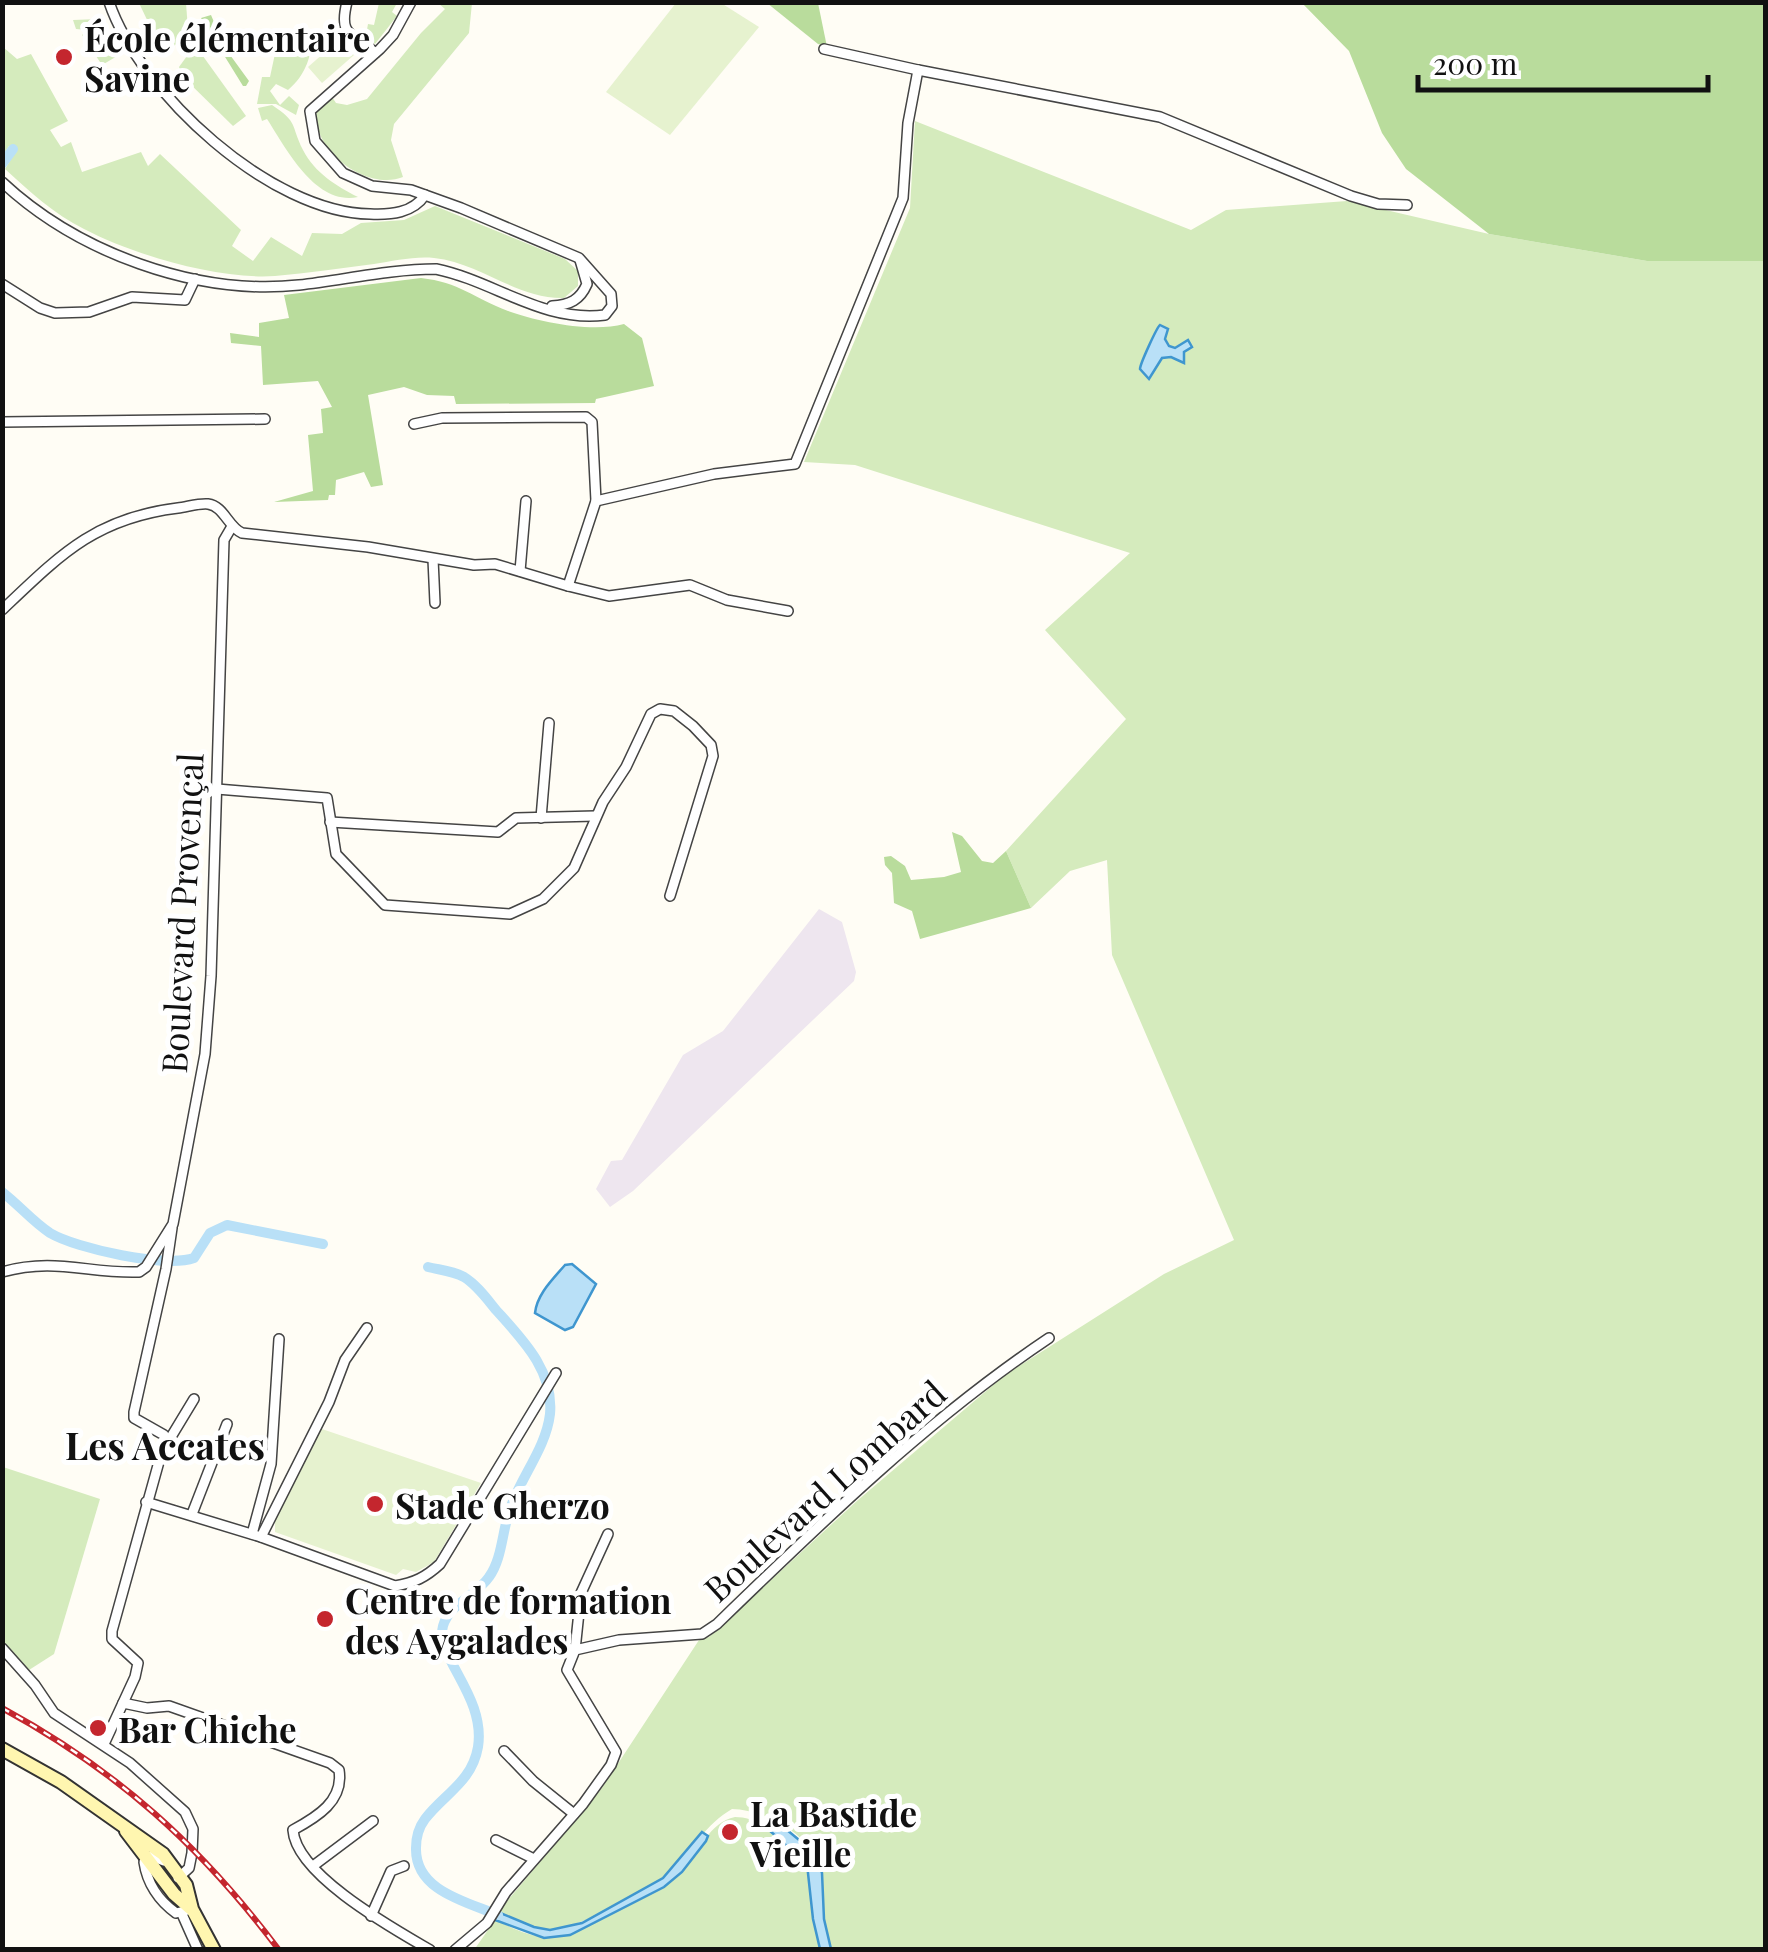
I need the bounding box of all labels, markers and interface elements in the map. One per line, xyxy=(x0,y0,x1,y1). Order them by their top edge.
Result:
place label: École élémentaire Savine xyxy=(84,14,370,101)
scale bar xyxy=(1418,30,1708,92)
text: 200 m xyxy=(1433,43,1518,83)
marker: École élémentaire Savine xyxy=(53,46,75,68)
street label: Boulevard Provençal xyxy=(149,752,213,1074)
street label: Boulevard Lombard xyxy=(693,1369,955,1611)
district label: Les Accates xyxy=(65,1419,265,1470)
place label: Stade Gherzo xyxy=(395,1481,610,1528)
marker: Stade Gherzo xyxy=(364,1493,386,1515)
place label: Centre de formation des Aygalades xyxy=(345,1576,672,1663)
marker: Centre de formation des Aygalades xyxy=(314,1608,336,1630)
place label: Bar Chiche xyxy=(118,1705,297,1752)
marker: Bar Chiche xyxy=(87,1717,109,1739)
place label: La Bastide Vieille xyxy=(749,1789,917,1876)
marker: La Bastide Vieille xyxy=(719,1821,741,1843)

